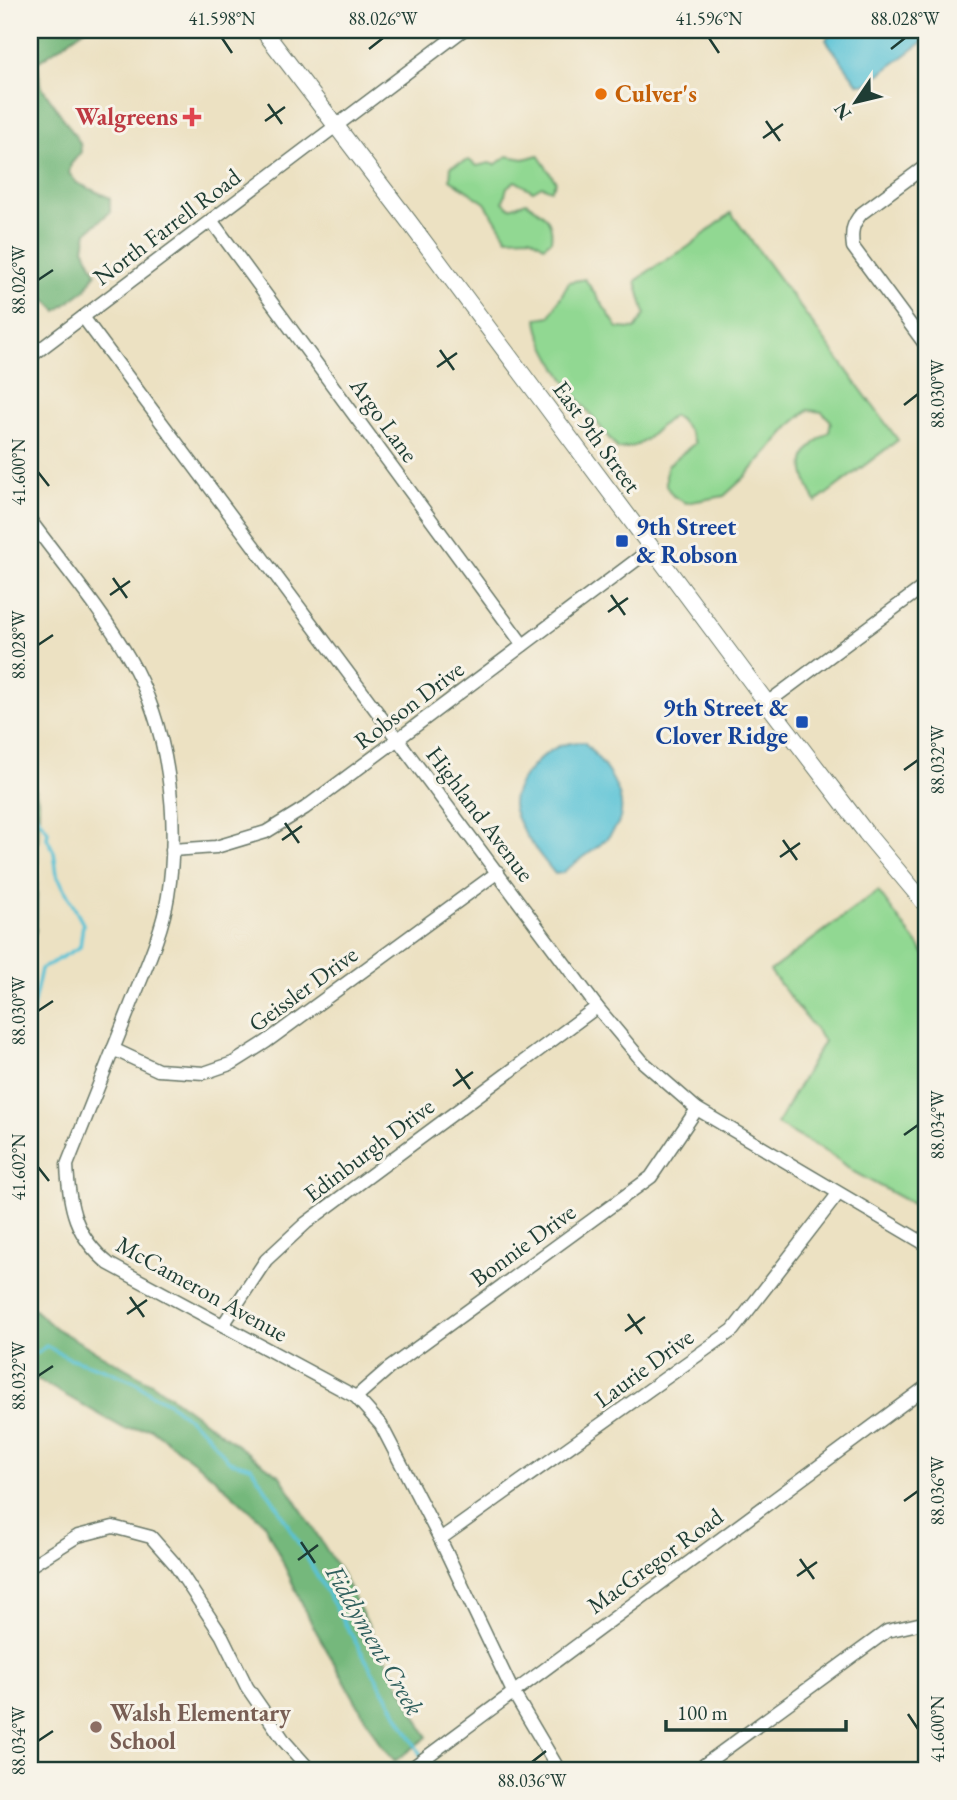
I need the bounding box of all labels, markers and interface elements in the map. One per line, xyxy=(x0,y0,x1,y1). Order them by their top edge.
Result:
text: 41.598°N xyxy=(189,7,256,30)
text: 88.026°W xyxy=(348,7,418,30)
text: 41.596°N xyxy=(676,7,743,30)
text: 88.028°W xyxy=(870,7,940,30)
north arrow xyxy=(820,66,890,136)
place label: Culver's xyxy=(615,78,697,109)
marker: Culver's xyxy=(593,86,609,102)
text: N xyxy=(827,97,857,125)
place label: Walgreens xyxy=(75,101,178,133)
marker: Walgreens xyxy=(184,109,200,125)
street label: North Farrell Road xyxy=(87,161,247,292)
text: 88.026°W xyxy=(7,245,30,315)
text: 88.030°W xyxy=(926,359,949,429)
street label: Argo Lane xyxy=(343,370,426,468)
street label: East 9th Street xyxy=(546,374,649,499)
text: 41.600°N xyxy=(7,438,30,505)
place label: 9th Street & Robson xyxy=(636,511,738,570)
marker: 9th Street & Robson xyxy=(614,533,630,549)
text: 88.028°W xyxy=(7,610,30,680)
street label: Robson Drive xyxy=(348,653,470,756)
place label: 9th Street & Clover Ridge xyxy=(656,692,789,752)
marker: 9th Street & Clover Ridge xyxy=(794,714,810,730)
text: 88.032°W xyxy=(926,725,949,795)
street label: Highland Avenue xyxy=(419,740,542,888)
street label: Geissler Drive xyxy=(242,939,363,1039)
text: 88.030°W xyxy=(7,976,30,1046)
street label: Edinburgh Drive xyxy=(297,1090,440,1209)
text: 88.034°W xyxy=(926,1090,949,1160)
text: 41.602°N xyxy=(7,1133,30,1200)
street label: Bonnie Drive xyxy=(464,1196,581,1293)
street label: McCameron Avenue xyxy=(111,1229,294,1349)
street label: Laurie Drive xyxy=(588,1321,700,1414)
text: 88.032°W xyxy=(7,1341,30,1411)
text: 88.036°W xyxy=(926,1456,949,1526)
street label: MacGregor Road xyxy=(581,1500,730,1620)
water label: Fiddyment Creek xyxy=(318,1558,432,1722)
scale bar xyxy=(666,1688,847,1732)
text: 41.600°N xyxy=(926,1695,949,1762)
place label: Walsh Elementary School xyxy=(110,1697,291,1756)
text: 100 m xyxy=(677,1699,728,1726)
text: 88.034°W xyxy=(7,1706,30,1776)
marker: Walsh Elementary School xyxy=(88,1719,104,1735)
text: 88.036°W xyxy=(497,1769,567,1792)

